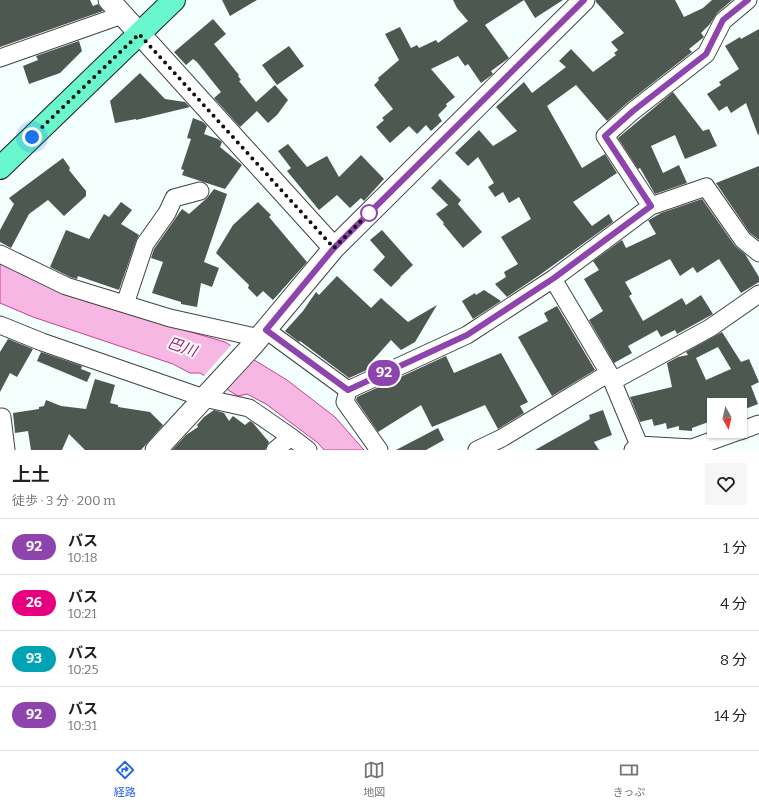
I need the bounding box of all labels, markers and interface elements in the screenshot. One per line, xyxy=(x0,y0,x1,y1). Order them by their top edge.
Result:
your location xyxy=(22,127,42,147)
unlabelled marker xyxy=(360,204,378,222)
water label: 巴川 xyxy=(165,334,201,361)
line badge: 92 xyxy=(366,360,402,386)
text: 92 xyxy=(376,364,392,381)
north arrow xyxy=(707,398,747,438)
map controls xyxy=(707,398,747,438)
text: 上土 xyxy=(12,463,50,486)
button: heart xyxy=(705,463,747,505)
text: 徒歩 · 3 分 · 200 m xyxy=(12,493,116,508)
text: バス xyxy=(68,532,98,550)
text: 92 xyxy=(26,538,42,555)
text: 1 分 xyxy=(723,539,747,557)
text: 10:18 xyxy=(68,550,97,565)
text: バス xyxy=(68,588,98,606)
text: 26 xyxy=(26,594,42,611)
text: 4 分 xyxy=(720,595,747,613)
text: 10:21 xyxy=(68,606,97,621)
text: バス xyxy=(68,644,98,662)
text: 93 xyxy=(26,650,42,667)
text: 8 分 xyxy=(720,651,747,669)
text: 10:25 xyxy=(68,662,98,677)
text: バス xyxy=(68,700,98,718)
text: 92 xyxy=(26,706,42,723)
text: 14 分 xyxy=(714,707,747,725)
text: 10:31 xyxy=(68,718,97,733)
tab: 経路 xyxy=(114,759,136,799)
tab: 地図 xyxy=(363,759,385,799)
tab: きっぷ xyxy=(613,759,645,799)

